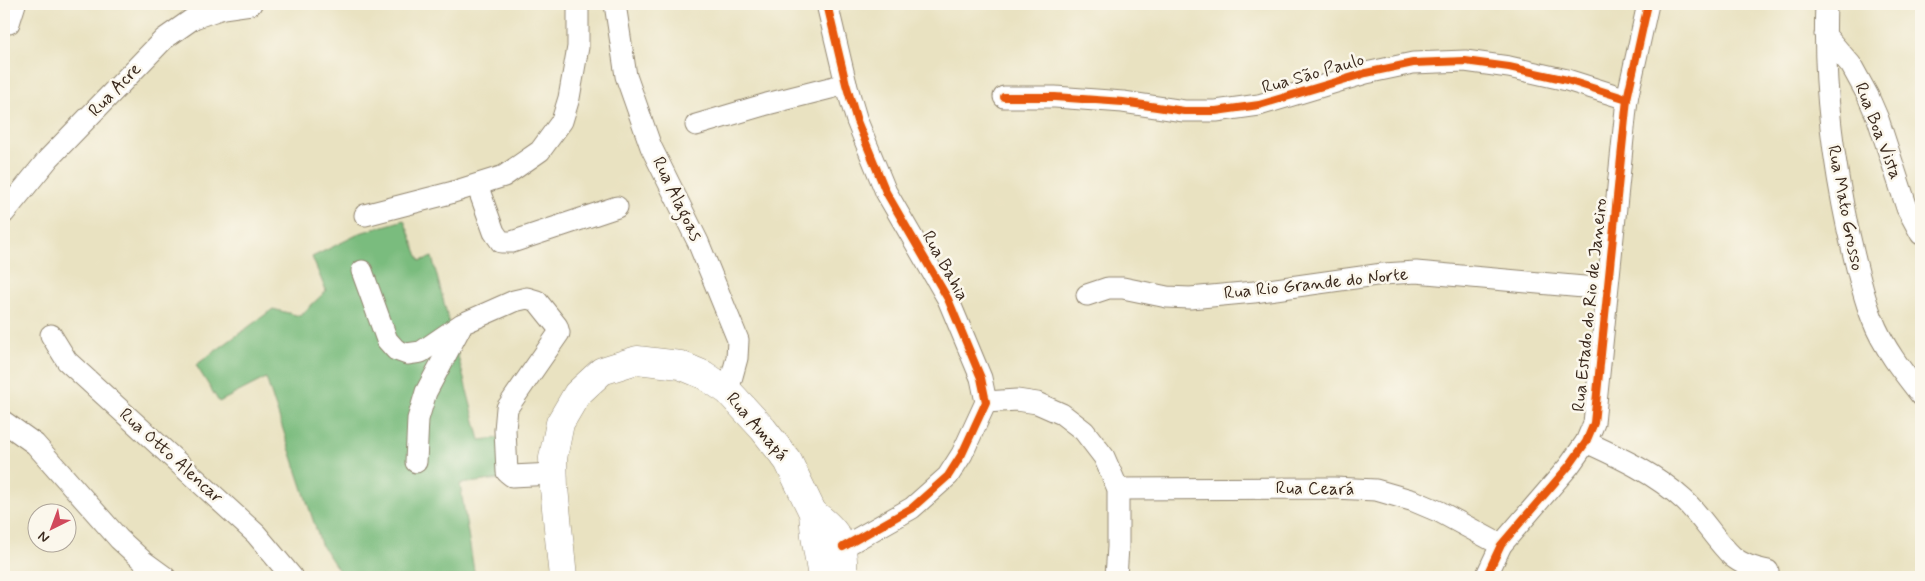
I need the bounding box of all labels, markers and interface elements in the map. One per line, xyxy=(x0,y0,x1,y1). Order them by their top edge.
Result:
street label: Rua São Paulo xyxy=(1259,48,1367,100)
street label: Rua Acre xyxy=(83,58,147,122)
street label: Rua Boa Vista xyxy=(1849,79,1907,183)
street label: Rua Mato Grosso xyxy=(1821,143,1869,273)
street label: Rua Alagoas xyxy=(644,153,708,246)
street label: Rua Estado do Rio de Janeiro xyxy=(1567,197,1613,413)
street label: Rua Bahia xyxy=(916,227,974,305)
street label: Rua Rio Grande do Norte xyxy=(1223,262,1409,306)
street label: Rua Amapá xyxy=(720,387,794,467)
street label: Rua Otto Alencar xyxy=(114,403,228,509)
street label: Rua Ceará xyxy=(1275,476,1355,502)
north arrow xyxy=(28,504,78,554)
text: N xyxy=(34,527,53,547)

